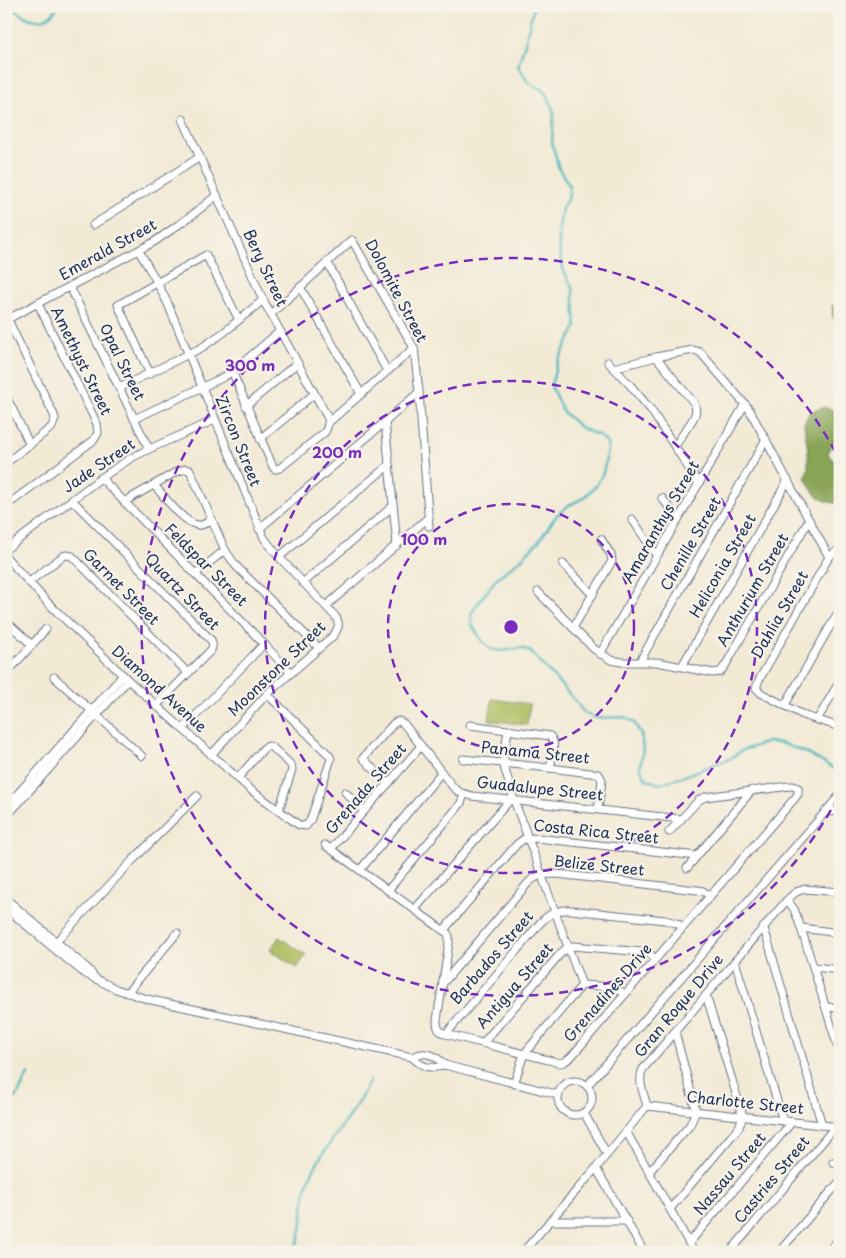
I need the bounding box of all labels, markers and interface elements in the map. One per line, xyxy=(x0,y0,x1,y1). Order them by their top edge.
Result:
street label: Emerald Street xyxy=(54,212,160,285)
street label: Bery Street xyxy=(238,225,294,310)
street label: Dolomite Street xyxy=(360,234,434,346)
street label: Amethyst Street xyxy=(46,302,119,419)
street label: Opal Street xyxy=(95,319,152,404)
text: 300 m xyxy=(225,353,275,376)
street label: Zircon Street xyxy=(211,391,268,489)
street label: Jade Street xyxy=(57,432,139,498)
text: 200 m xyxy=(312,440,362,463)
street label: Amaranthys Street xyxy=(615,456,704,587)
street label: Chenille Street xyxy=(654,492,726,594)
street label: Heliconia Street xyxy=(683,509,761,621)
street label: Feldspar Street xyxy=(160,517,254,611)
text: 100 m xyxy=(401,527,447,550)
street label: Anthurium Street xyxy=(710,528,794,650)
street label: Garnet Street xyxy=(78,542,166,630)
street label: Quartz Street xyxy=(140,547,226,635)
street label: Dahlia Street xyxy=(744,566,813,662)
street label: Moonstone Street xyxy=(222,615,330,721)
centre of rings xyxy=(502,618,520,636)
street label: Diamond Avenue xyxy=(107,639,213,737)
street label: Panama Street xyxy=(480,734,591,769)
street label: Grenada Street xyxy=(319,737,411,839)
street label: Guadalupe Street xyxy=(476,769,604,806)
street label: Costa Rica Street xyxy=(532,812,660,849)
street label: Belize Street xyxy=(553,848,646,881)
street label: Barbados Street xyxy=(444,905,538,1009)
street label: Antigua Street xyxy=(470,937,558,1033)
street label: Grenadines Drive xyxy=(557,937,656,1047)
street label: Gran Roque Drive xyxy=(628,948,728,1062)
street label: Charlotte Street xyxy=(685,1084,805,1119)
street label: Nassau Street xyxy=(687,1127,770,1220)
street label: Castries Street xyxy=(727,1130,814,1228)

